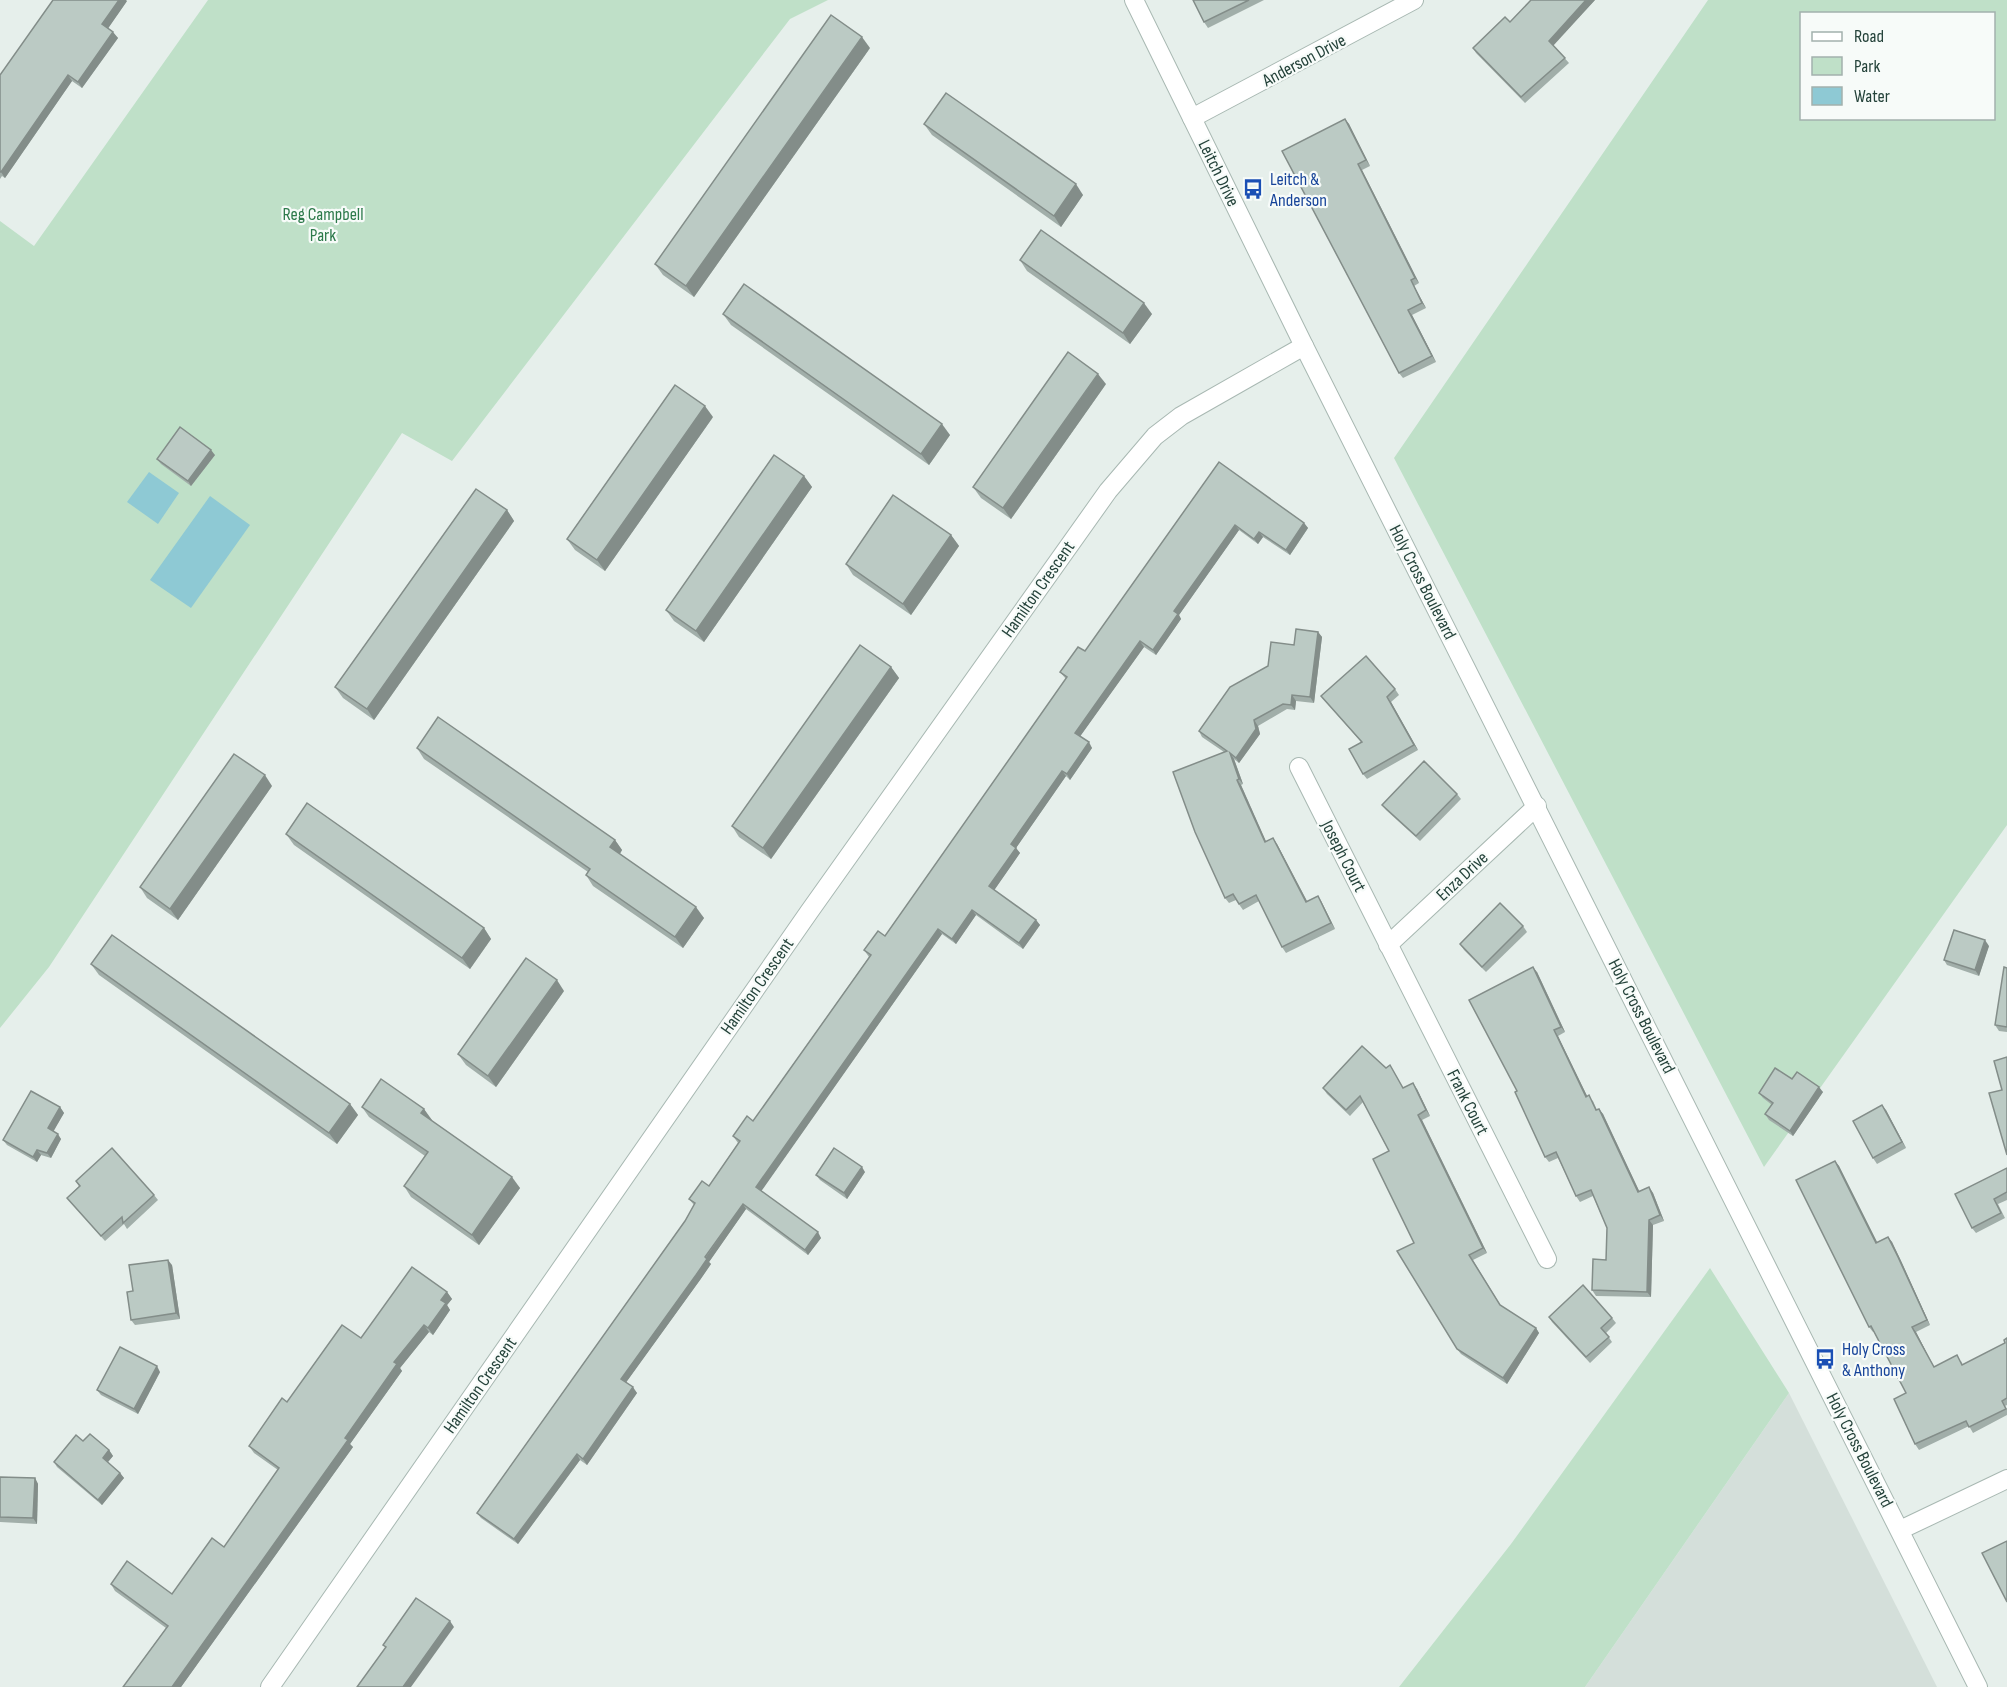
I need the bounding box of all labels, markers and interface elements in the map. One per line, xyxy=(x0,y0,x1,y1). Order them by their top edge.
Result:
legend xyxy=(1800,12,1995,120)
text: Road xyxy=(1854,26,1884,47)
street label: Anderson Drive xyxy=(1258,30,1349,92)
text: Park xyxy=(1854,56,1880,77)
text: Water xyxy=(1854,86,1890,107)
street label: Leitch Drive xyxy=(1193,136,1244,210)
place label: Leitch & Anderson xyxy=(1269,169,1327,211)
bus stop icon: Leitch & Anderson xyxy=(1241,177,1265,201)
park label: Reg Campbell Park xyxy=(282,204,364,246)
street label: Holy Cross Boulevard xyxy=(1385,521,1460,643)
street label: Hamilton Crescent xyxy=(998,537,1080,641)
street label: Joseph Court xyxy=(1316,816,1371,896)
street label: Enza Drive xyxy=(1432,847,1492,905)
street label: Hamilton Crescent xyxy=(717,934,799,1038)
street label: Holy Cross Boulevard xyxy=(1604,955,1679,1077)
street label: Frank Court xyxy=(1442,1066,1493,1139)
street label: Hamilton Crescent xyxy=(440,1333,522,1437)
place label: Holy Cross & Anthony xyxy=(1842,1339,1906,1381)
bus stop icon: Holy Cross & Anthony xyxy=(1813,1347,1837,1371)
street label: Holy Cross Boulevard xyxy=(1822,1389,1897,1511)

